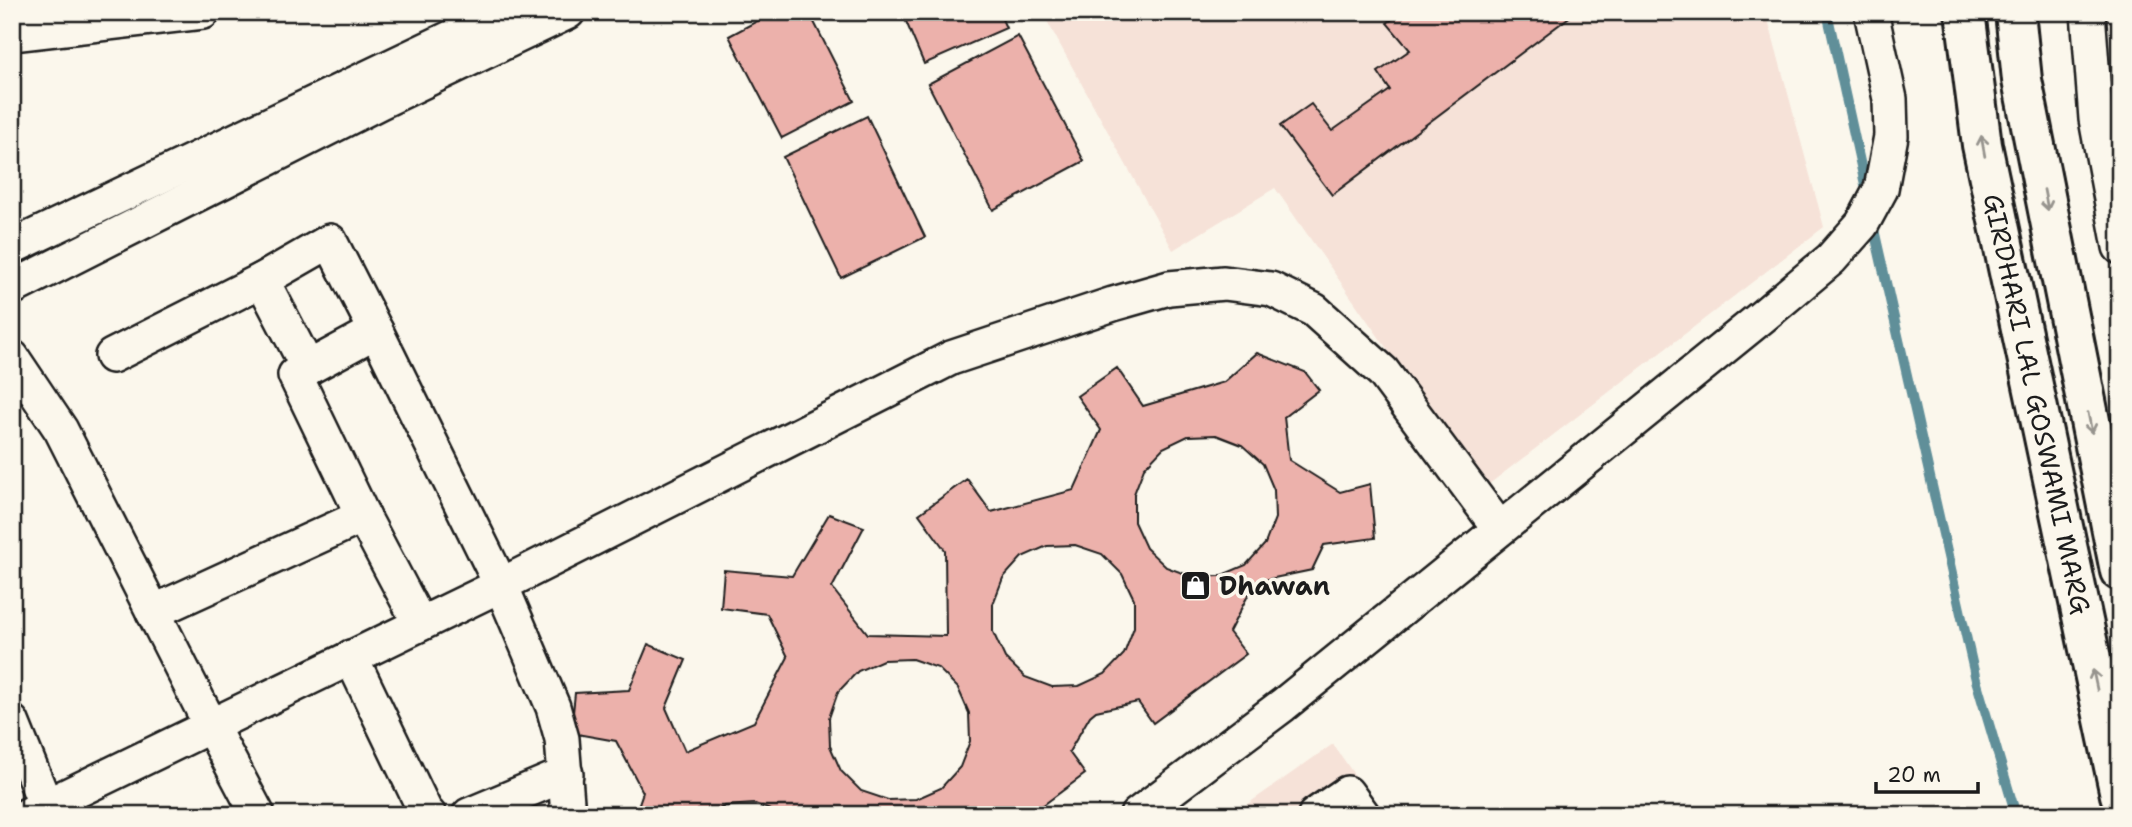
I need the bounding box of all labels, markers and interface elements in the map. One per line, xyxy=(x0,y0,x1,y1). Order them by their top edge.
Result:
one-way arrow xyxy=(1976,135,1989,158)
one-way arrow xyxy=(2040,188,2054,211)
street label: GIRDHARI LAL GOSWAMI MARG xyxy=(1976,190,2099,617)
one-way arrow xyxy=(2084,411,2098,434)
place label: Dhawan xyxy=(1219,568,1330,603)
shop icon: Dhawan xyxy=(1179,569,1213,603)
one-way arrow xyxy=(2088,669,2102,692)
scale bar xyxy=(1876,750,1978,794)
text: 20 m xyxy=(1887,761,1941,789)

